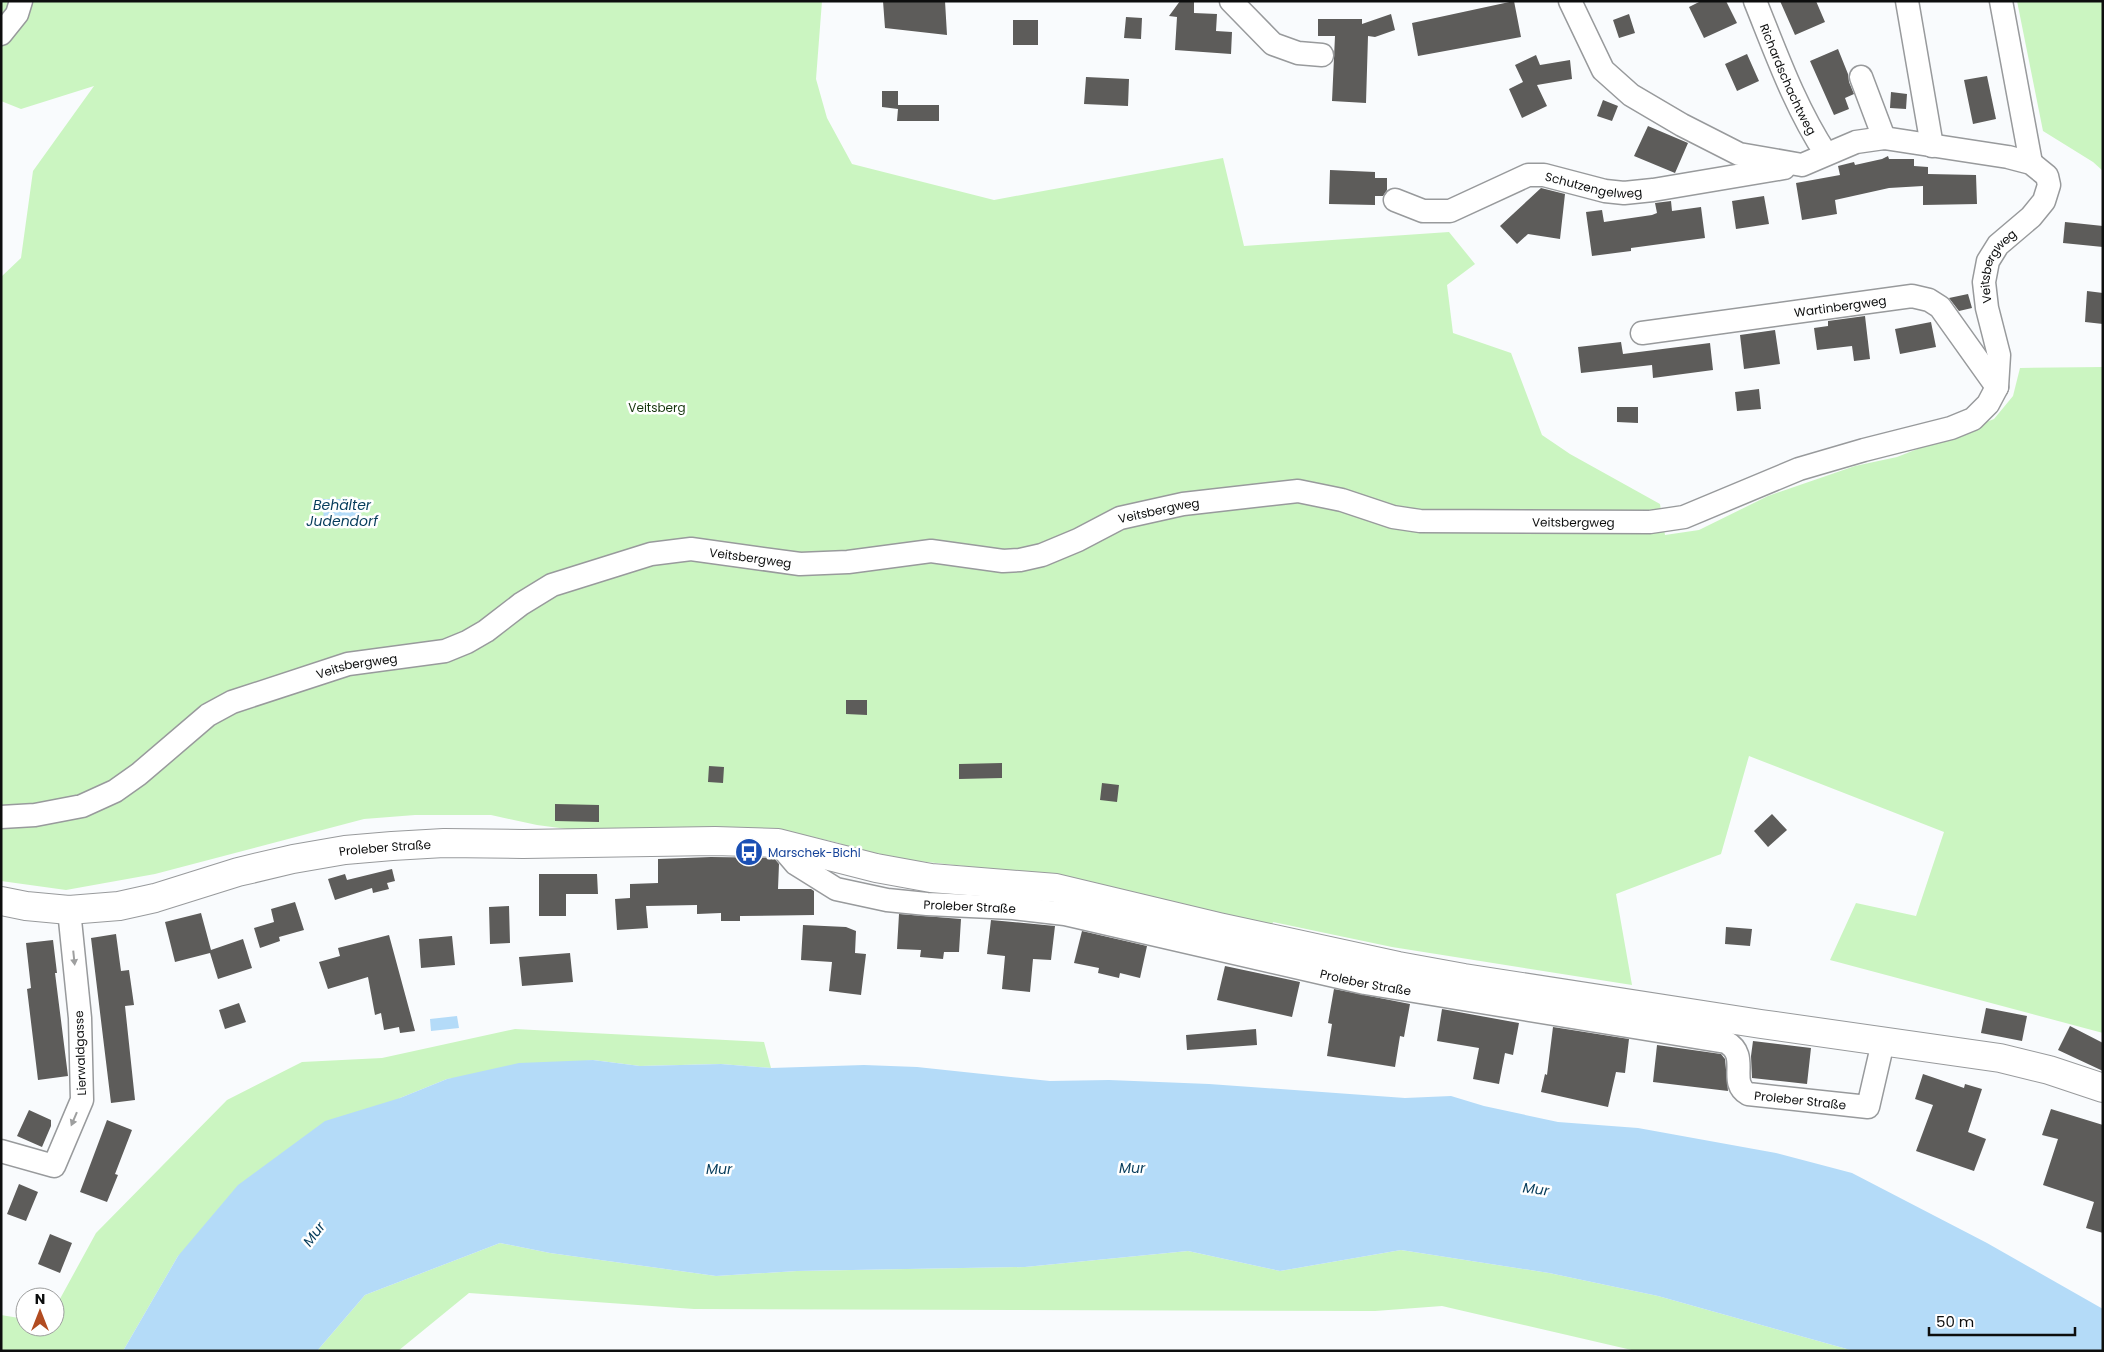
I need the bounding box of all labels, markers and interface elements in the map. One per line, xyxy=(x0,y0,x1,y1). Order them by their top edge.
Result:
street label: Richardschachtweg xyxy=(1756,21,1821,138)
street label: Schutzengelweg xyxy=(1543,167,1643,202)
street label: Veitsbergweg xyxy=(1975,225,2020,304)
street label: Wartinbergweg xyxy=(1793,291,1887,321)
park label: Veitsberg xyxy=(628,399,686,416)
street label: Veitsbergweg xyxy=(1116,494,1200,527)
water label: Behälter Judendorf xyxy=(306,495,379,531)
street label: Veitsbergweg xyxy=(1532,513,1615,530)
street label: Veitsbergweg xyxy=(708,543,793,571)
street label: Veitsbergweg xyxy=(314,649,398,682)
street label: Proleber Straße xyxy=(337,835,432,859)
bus stop icon: Marschek-Bichl xyxy=(734,837,764,867)
place label: Marschek-Bichl xyxy=(768,844,861,861)
street label: Proleber Straße xyxy=(923,895,1016,917)
one-way arrow xyxy=(70,951,78,967)
street label: Proleber Straße xyxy=(1319,964,1413,999)
street label: Lierwaldgasse xyxy=(70,1010,90,1096)
street label: Proleber Straße xyxy=(1753,1086,1847,1113)
one-way arrow xyxy=(69,1112,77,1126)
water label: Mur xyxy=(1119,1158,1146,1178)
water label: Mur xyxy=(706,1159,733,1179)
water label: Mur xyxy=(1522,1177,1551,1201)
water label: Mur xyxy=(298,1217,330,1251)
north arrow xyxy=(15,1287,65,1337)
text: N xyxy=(35,1289,45,1309)
scale bar xyxy=(1929,1304,2075,1336)
text: 50 m xyxy=(1936,1311,1974,1332)

